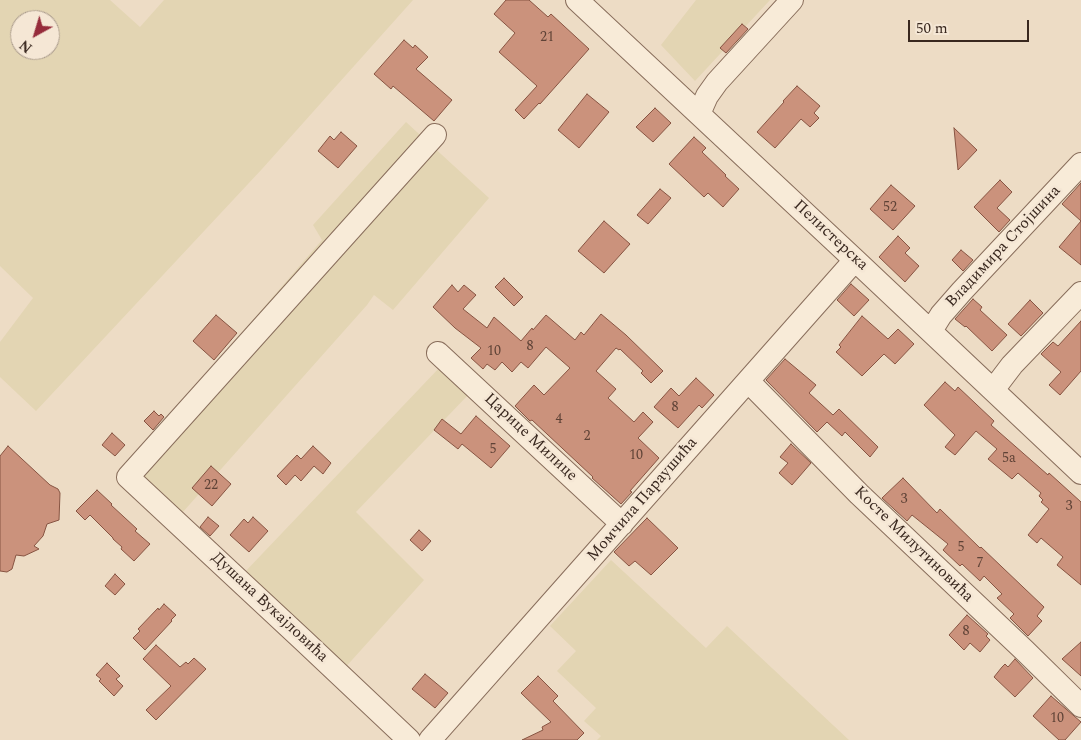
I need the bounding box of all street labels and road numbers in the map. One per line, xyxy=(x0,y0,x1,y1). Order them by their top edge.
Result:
street label: Владимира Стојшина xyxy=(943,182,1065,312)
street label: Пелистерска xyxy=(789,197,871,275)
street label: Царице Милице xyxy=(479,390,581,486)
street label: Момчила Параушића xyxy=(584,434,702,566)
street label: Косте Милутиновића xyxy=(849,483,977,607)
street label: Душана Вукајловића xyxy=(207,549,331,667)

